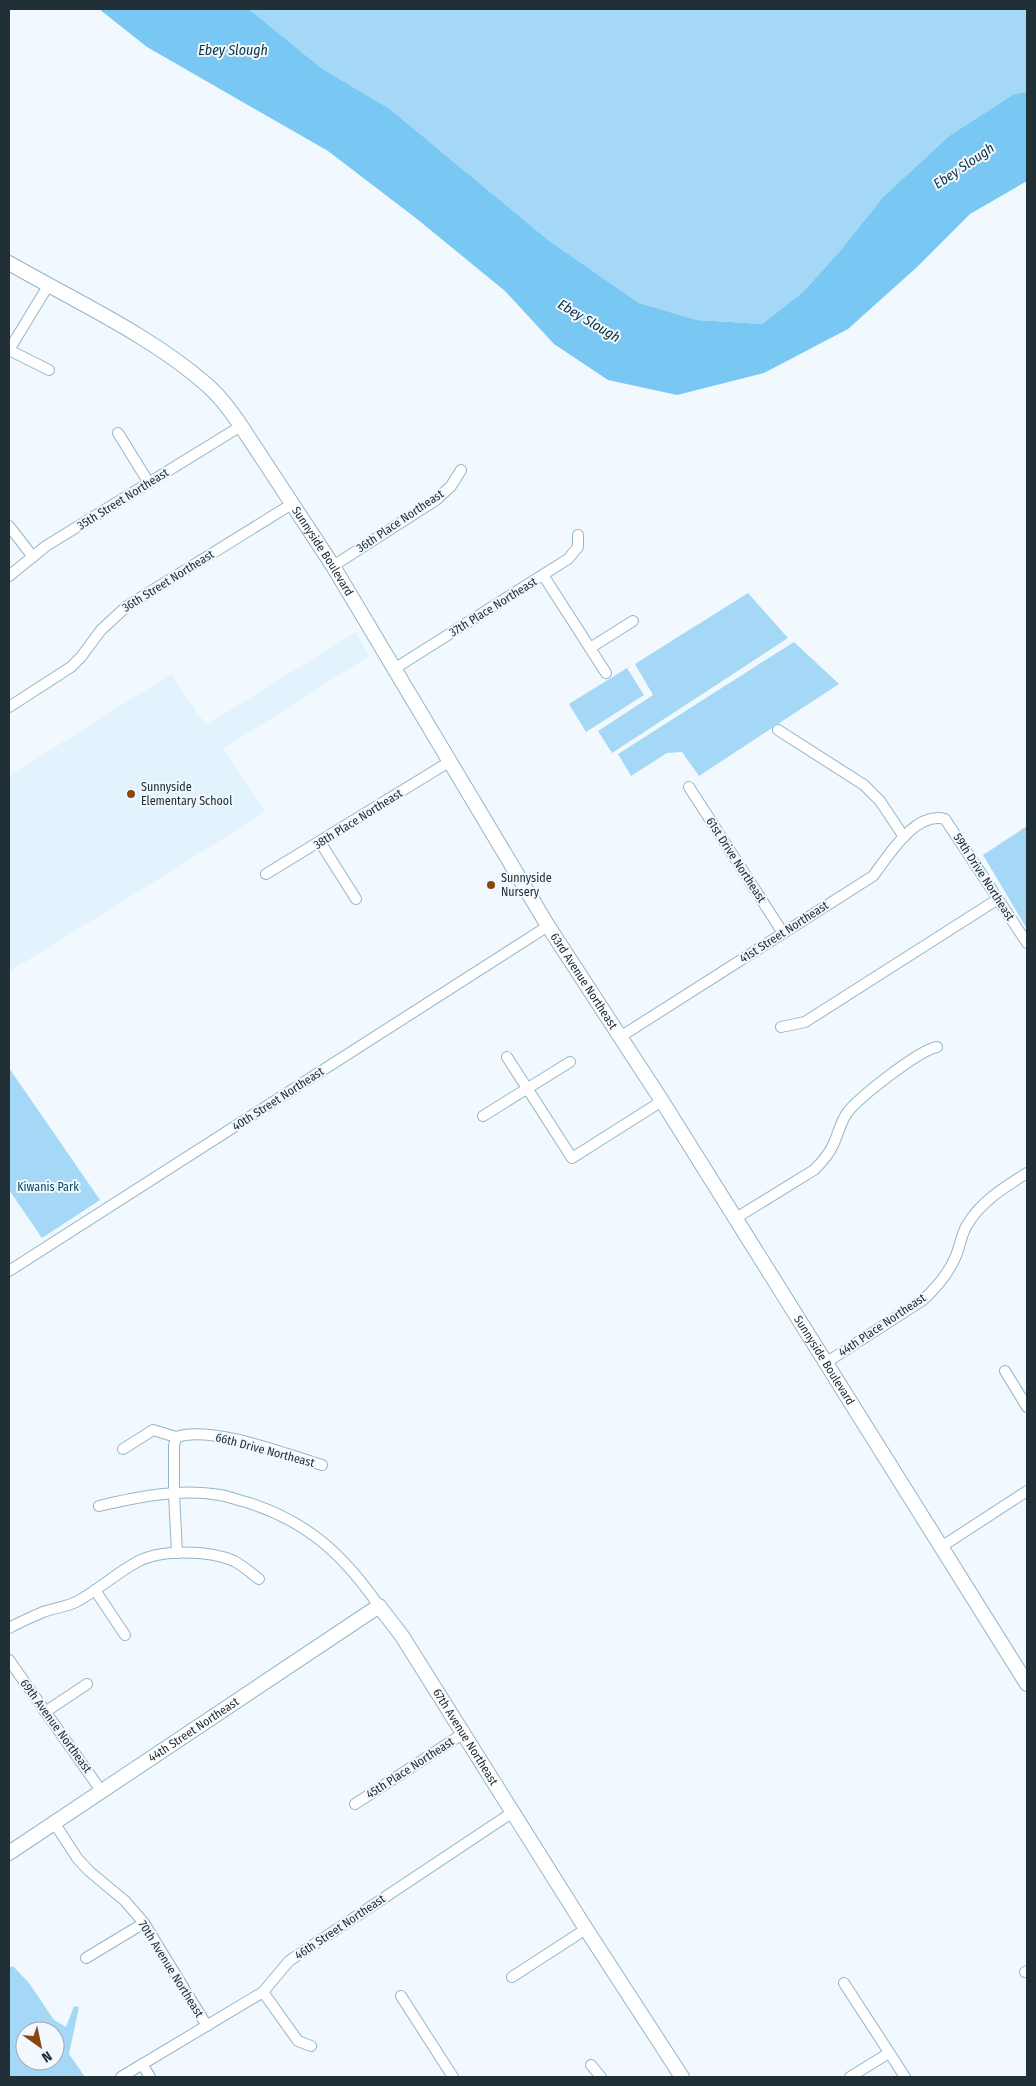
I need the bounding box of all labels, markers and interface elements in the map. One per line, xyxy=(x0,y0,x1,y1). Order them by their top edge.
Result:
water label: Ebey Slough xyxy=(198,42,268,59)
water label: Ebey Slough xyxy=(930,139,998,193)
water label: Ebey Slough xyxy=(555,296,623,346)
street label: 35th Street Northeast xyxy=(75,465,171,533)
street label: 36th Place Northeast xyxy=(354,487,446,555)
street label: Sunnyside Boulevard xyxy=(289,504,356,598)
street label: 36th Street Northeast xyxy=(120,547,216,615)
street label: 37th Place Northeast xyxy=(447,574,540,640)
place label: Sunnyside Elementary School xyxy=(141,780,232,808)
street label: 38th Place Northeast xyxy=(311,786,405,852)
marker: Sunnyside Elementary School xyxy=(125,788,137,800)
street label: 61st Drive Northeast xyxy=(703,815,769,905)
street label: 59th Drive Northeast xyxy=(951,831,1017,923)
place label: Sunnyside Nursery xyxy=(501,871,552,899)
marker: Sunnyside Nursery xyxy=(485,879,497,891)
street label: 41st Street Northeast xyxy=(737,898,831,966)
street label: 63rd Avenue Northeast xyxy=(547,930,620,1032)
street label: 40th Street Northeast xyxy=(230,1064,326,1134)
park label: Kiwanis Park xyxy=(17,1180,79,1194)
street label: 44th Place Northeast xyxy=(836,1291,928,1359)
street label: Sunnyside Boulevard xyxy=(791,1313,858,1408)
street label: 66th Drive Northeast xyxy=(214,1430,316,1470)
street label: 69th Avenue Northeast xyxy=(17,1676,95,1776)
street label: 67th Avenue Northeast xyxy=(430,1686,501,1788)
street label: 44th Street Northeast xyxy=(146,1694,242,1765)
street label: 45th Place Northeast xyxy=(364,1734,457,1802)
street label: 46th Street Northeast xyxy=(292,1892,388,1962)
street label: 70th Avenue Northeast xyxy=(135,1918,207,2020)
north arrow xyxy=(15,2021,65,2071)
text: N xyxy=(39,2047,55,2066)

